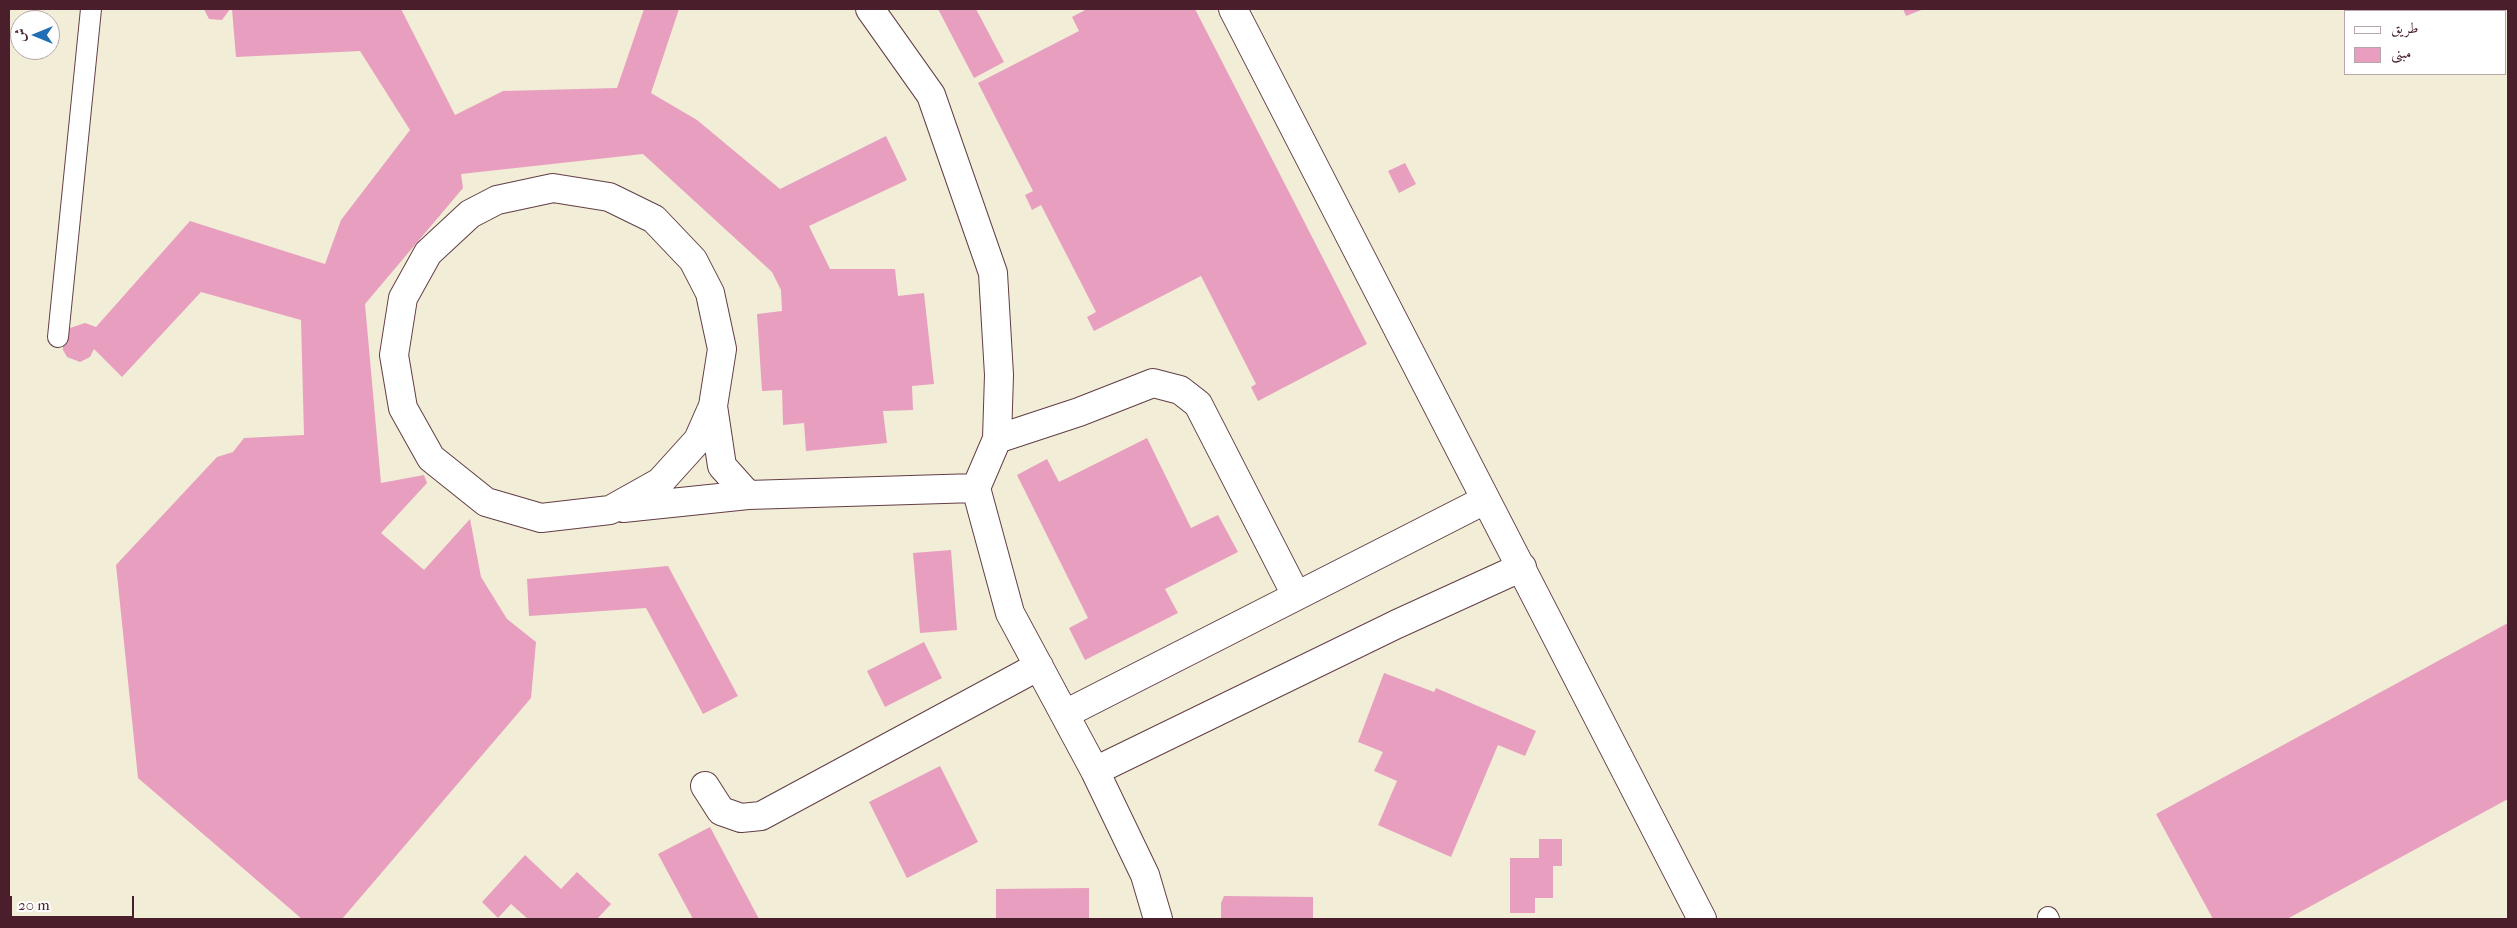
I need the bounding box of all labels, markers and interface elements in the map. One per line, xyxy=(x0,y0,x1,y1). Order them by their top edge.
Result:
north arrow xyxy=(10,10,60,60)
legend xyxy=(2344,10,2507,75)
text: طريق xyxy=(2391,19,2418,37)
text: ش xyxy=(12,28,29,42)
text: مبنى xyxy=(2391,44,2411,62)
scale bar xyxy=(12,886,136,918)
text: 20 m xyxy=(18,896,50,914)

